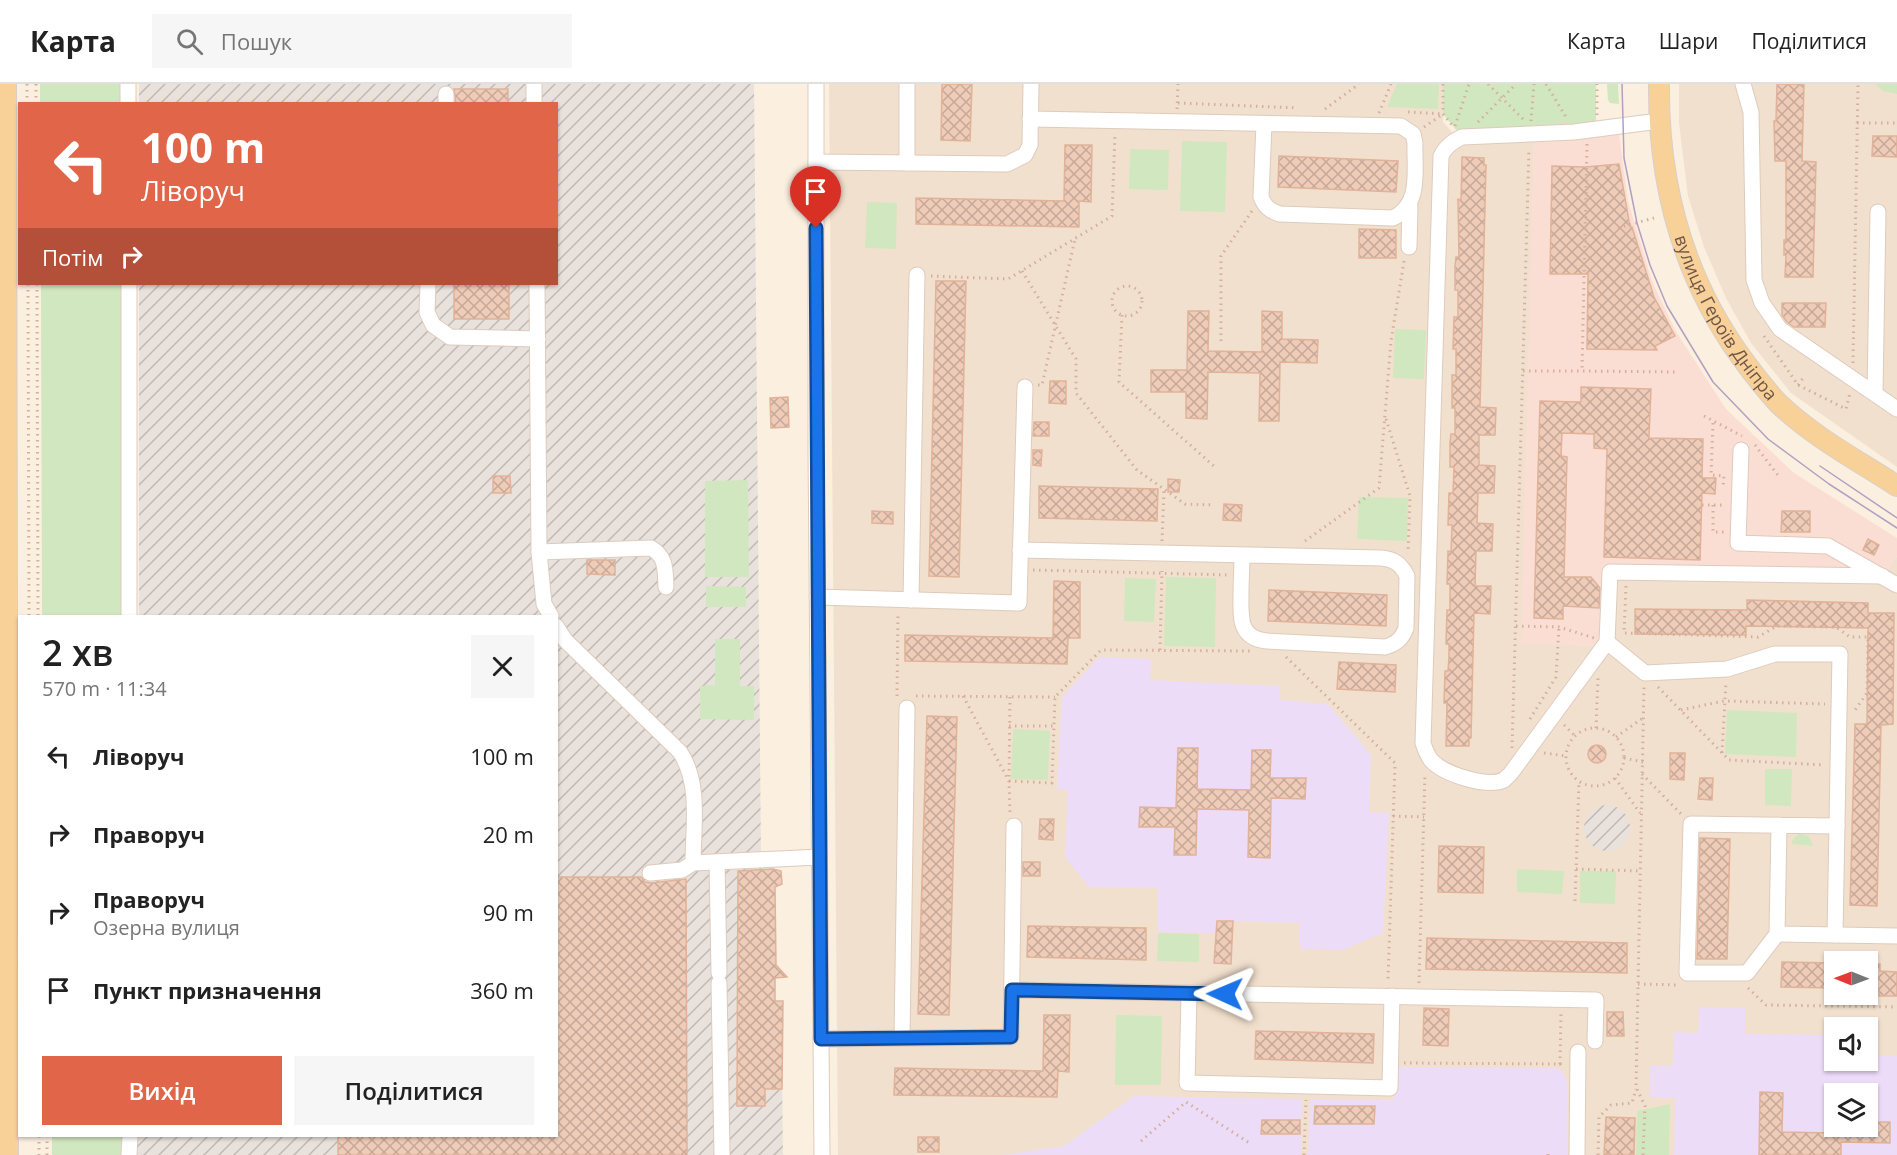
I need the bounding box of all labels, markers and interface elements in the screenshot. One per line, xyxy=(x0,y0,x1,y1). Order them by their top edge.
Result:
search box xyxy=(152,14,572,68)
text: Карта xyxy=(30,22,116,60)
icon: search xyxy=(173,25,206,58)
text: Пошук xyxy=(221,26,292,56)
text: Карта xyxy=(1567,27,1626,55)
text: Шари xyxy=(1659,27,1718,55)
text: Поділитися xyxy=(1751,27,1867,55)
text: 100 m xyxy=(141,118,265,175)
icon: left xyxy=(42,126,120,204)
pin xyxy=(790,166,841,228)
text: Ліворуч xyxy=(141,172,245,209)
icon: arrive xyxy=(799,175,832,208)
street label: вулиця Героїв Дніпра xyxy=(1670,232,1783,405)
icon: right xyxy=(115,240,148,273)
text: Потім xyxy=(42,242,103,272)
text: 2 хв xyxy=(42,628,113,677)
button: close xyxy=(471,635,534,698)
text: 570 m · 11:34 xyxy=(42,675,167,702)
icon: left xyxy=(42,740,75,773)
text: Ліворуч xyxy=(93,741,184,771)
text: 100 m xyxy=(470,741,534,771)
icon: right xyxy=(42,818,75,851)
text: Праворуч xyxy=(93,819,205,849)
text: 20 m xyxy=(483,819,534,849)
text: Праворуч xyxy=(93,884,205,914)
icon: right xyxy=(42,896,75,929)
text: 90 m xyxy=(483,897,534,927)
text: Озерна вулиця xyxy=(93,914,240,941)
north arrow xyxy=(1824,951,1878,1005)
map controls xyxy=(1824,951,1878,1137)
position arrow xyxy=(1193,962,1257,1026)
icon: arrive xyxy=(42,974,75,1007)
text: Пункт призначення xyxy=(93,975,322,1005)
text: 360 m xyxy=(470,975,534,1005)
button: sound xyxy=(1824,1017,1878,1071)
button: Вихід xyxy=(42,1056,282,1125)
button: Поділитися xyxy=(294,1056,534,1125)
button: layers xyxy=(1824,1083,1878,1137)

